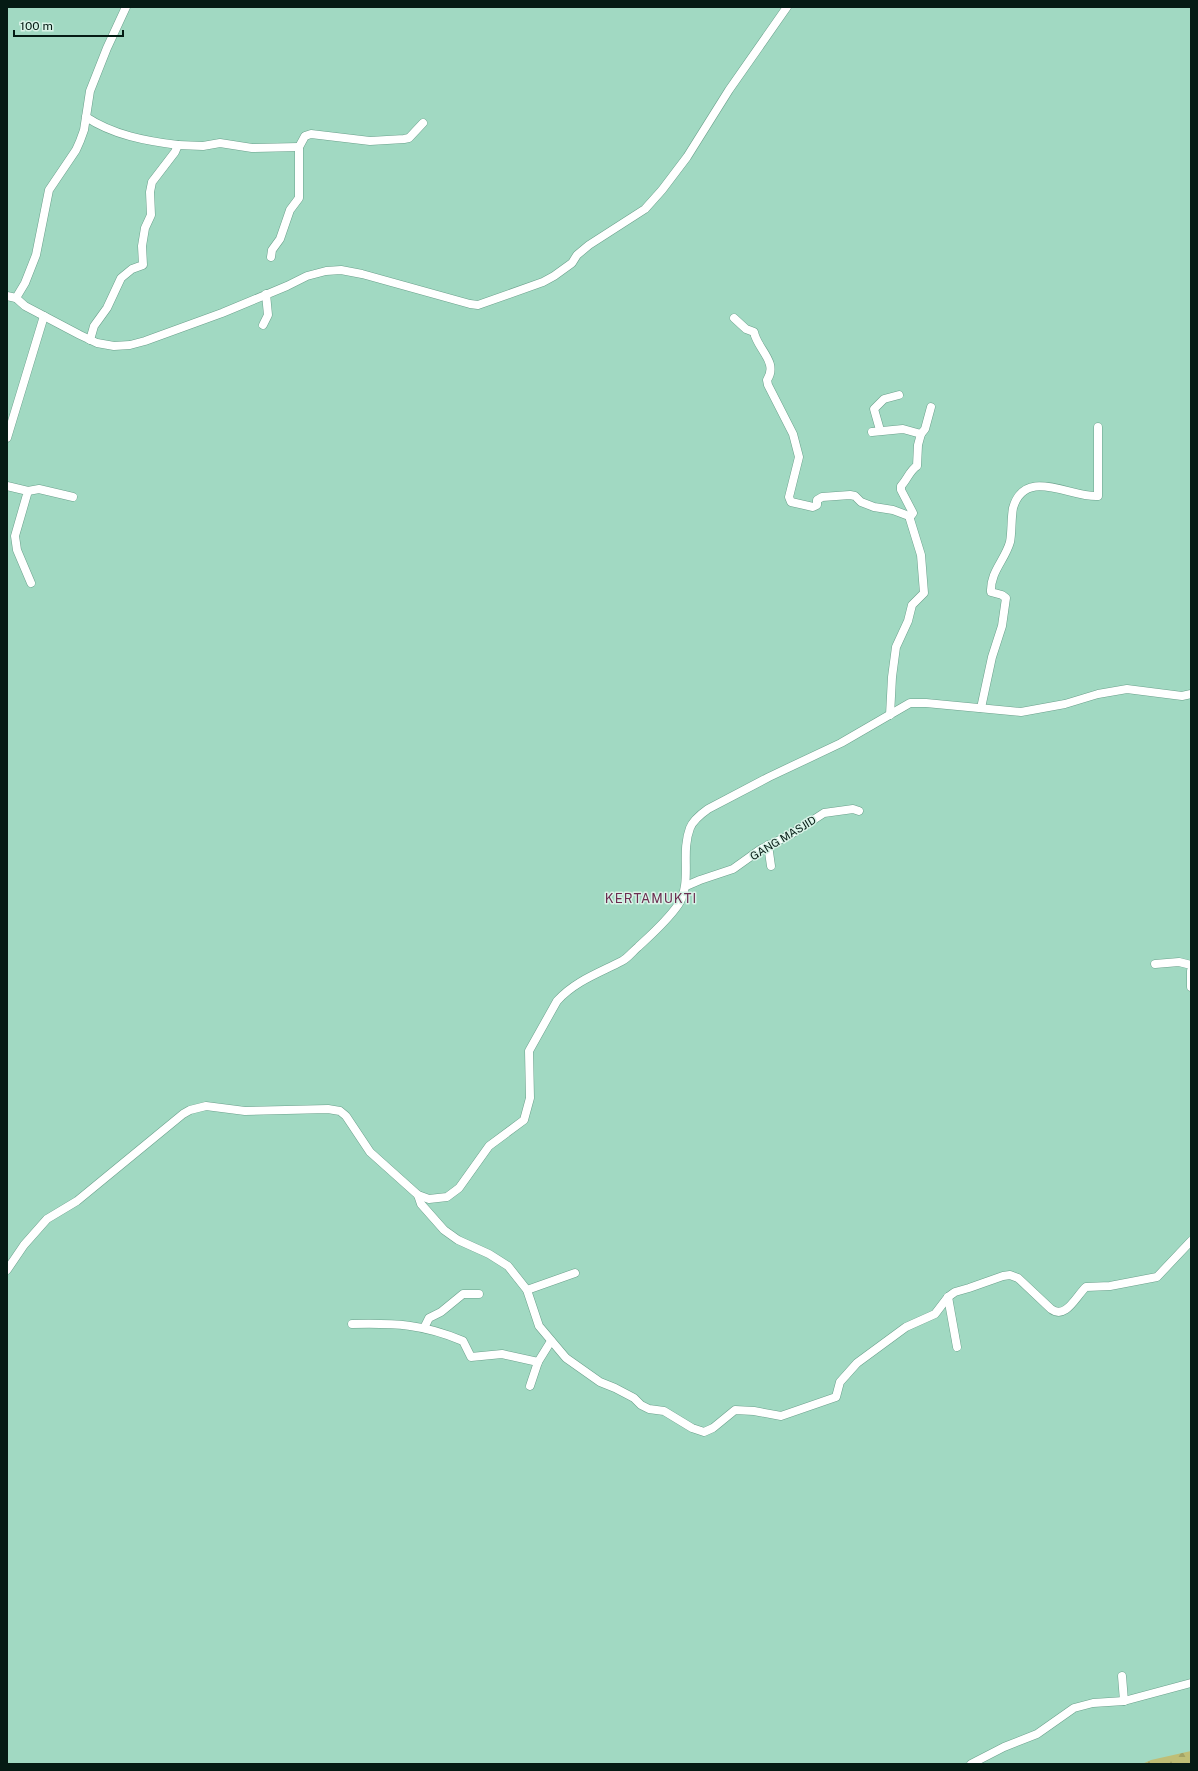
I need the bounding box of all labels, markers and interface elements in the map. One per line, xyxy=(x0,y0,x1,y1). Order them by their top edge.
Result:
scale bar xyxy=(14,12,123,38)
text: 100 m xyxy=(20,19,53,33)
street label: GANG MASJID xyxy=(748,813,818,862)
district label: KERTAMUKTI xyxy=(605,891,697,906)

